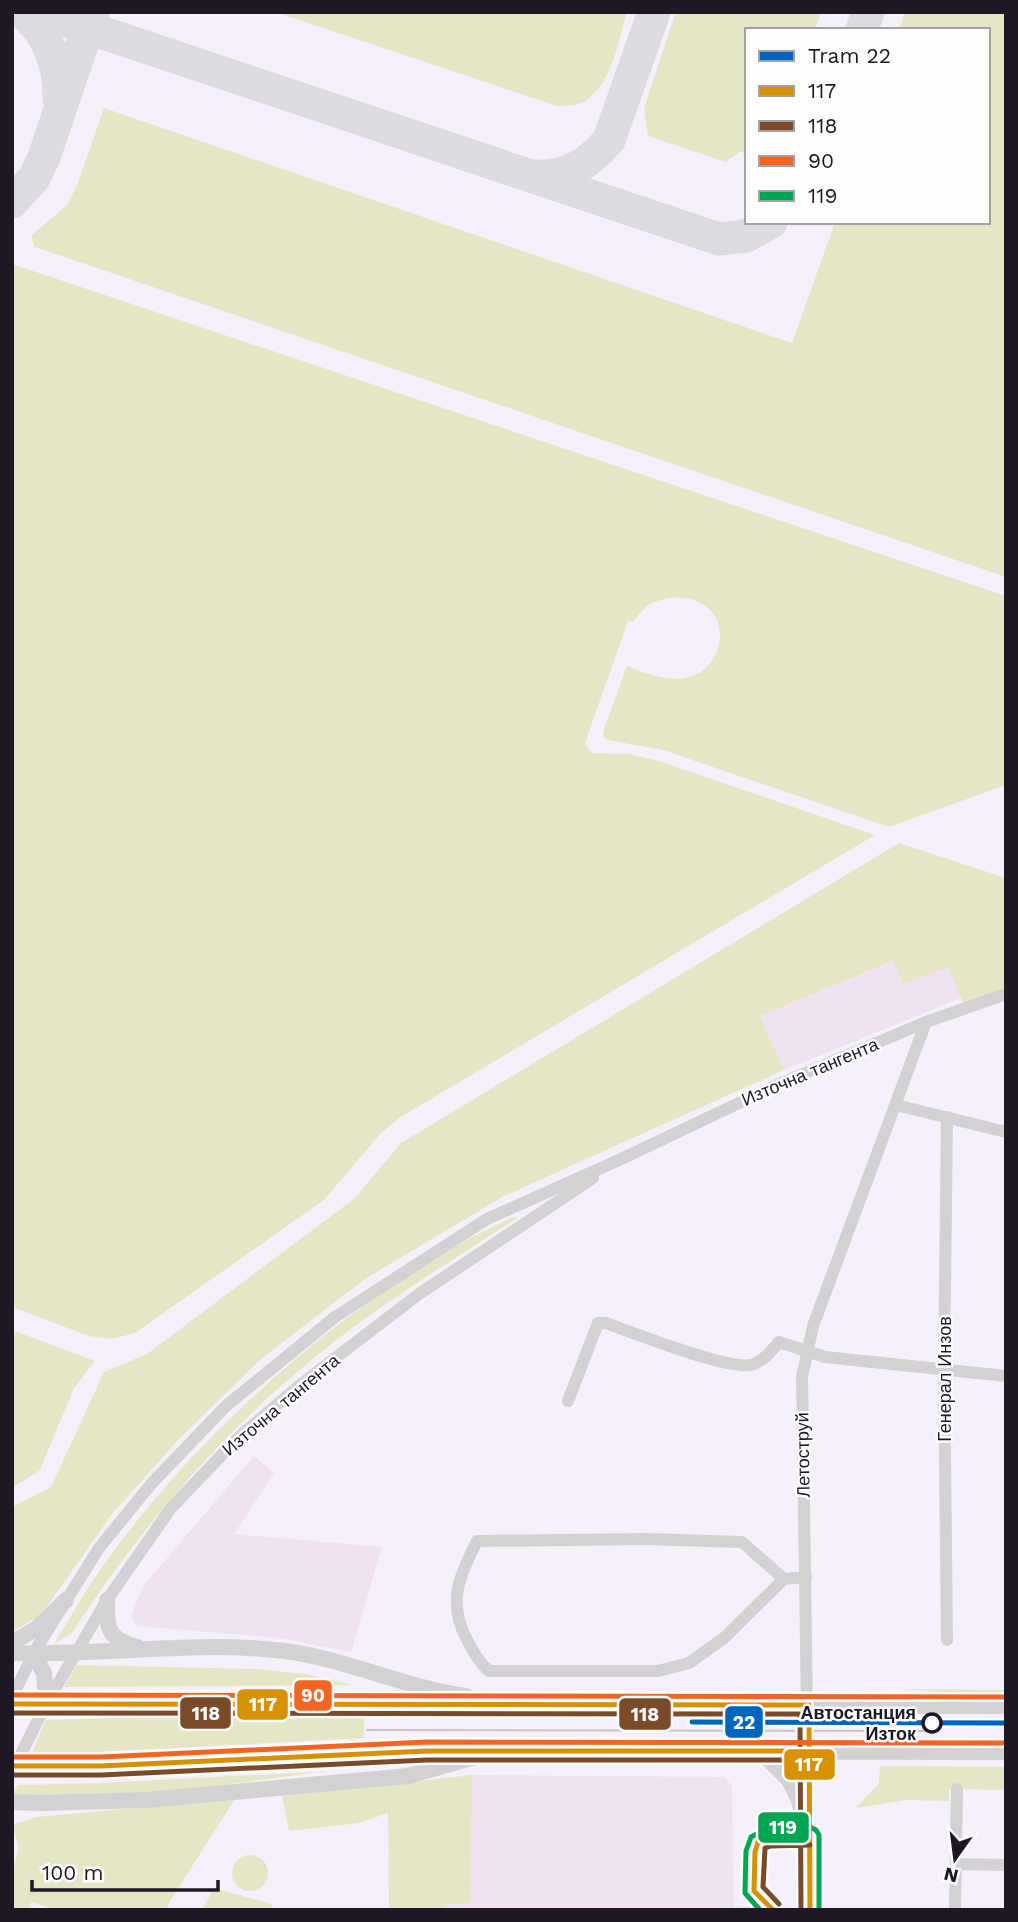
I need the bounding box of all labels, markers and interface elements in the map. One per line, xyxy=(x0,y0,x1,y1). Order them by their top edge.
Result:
legend xyxy=(745,28,990,224)
text: Tram 22 xyxy=(808,43,891,68)
text: 117 xyxy=(808,78,836,103)
text: 118 xyxy=(808,113,837,138)
text: 90 xyxy=(808,148,834,173)
text: 119 xyxy=(808,183,837,208)
street label: Източна тангента xyxy=(738,1033,882,1110)
street label: Генерал Инзов xyxy=(934,1316,955,1442)
street label: Източна тангента xyxy=(218,1349,344,1460)
street label: Летоструй xyxy=(791,1412,814,1498)
line badge: 90 xyxy=(293,1679,333,1712)
text: 90 xyxy=(301,1684,325,1707)
line badge: 117 xyxy=(236,1688,289,1721)
text: 117 xyxy=(249,1693,277,1716)
line badge: 118 xyxy=(179,1696,232,1730)
line badge: 118 xyxy=(618,1697,672,1731)
text: 118 xyxy=(192,1702,220,1725)
place label: Автостанция Изток xyxy=(800,1702,917,1744)
text: 118 xyxy=(631,1703,659,1726)
line badge: 22 xyxy=(724,1705,764,1739)
text: 22 xyxy=(733,1711,755,1734)
marker: Автостанция Изток xyxy=(922,1713,942,1733)
line badge: 117 xyxy=(783,1748,836,1781)
text: 117 xyxy=(795,1753,823,1776)
line badge: 119 xyxy=(757,1811,810,1844)
text: 119 xyxy=(769,1816,797,1839)
north arrow xyxy=(920,1824,990,1894)
scale bar xyxy=(32,1848,217,1892)
text: 100 m xyxy=(42,1860,104,1885)
text: N xyxy=(941,1862,961,1888)

